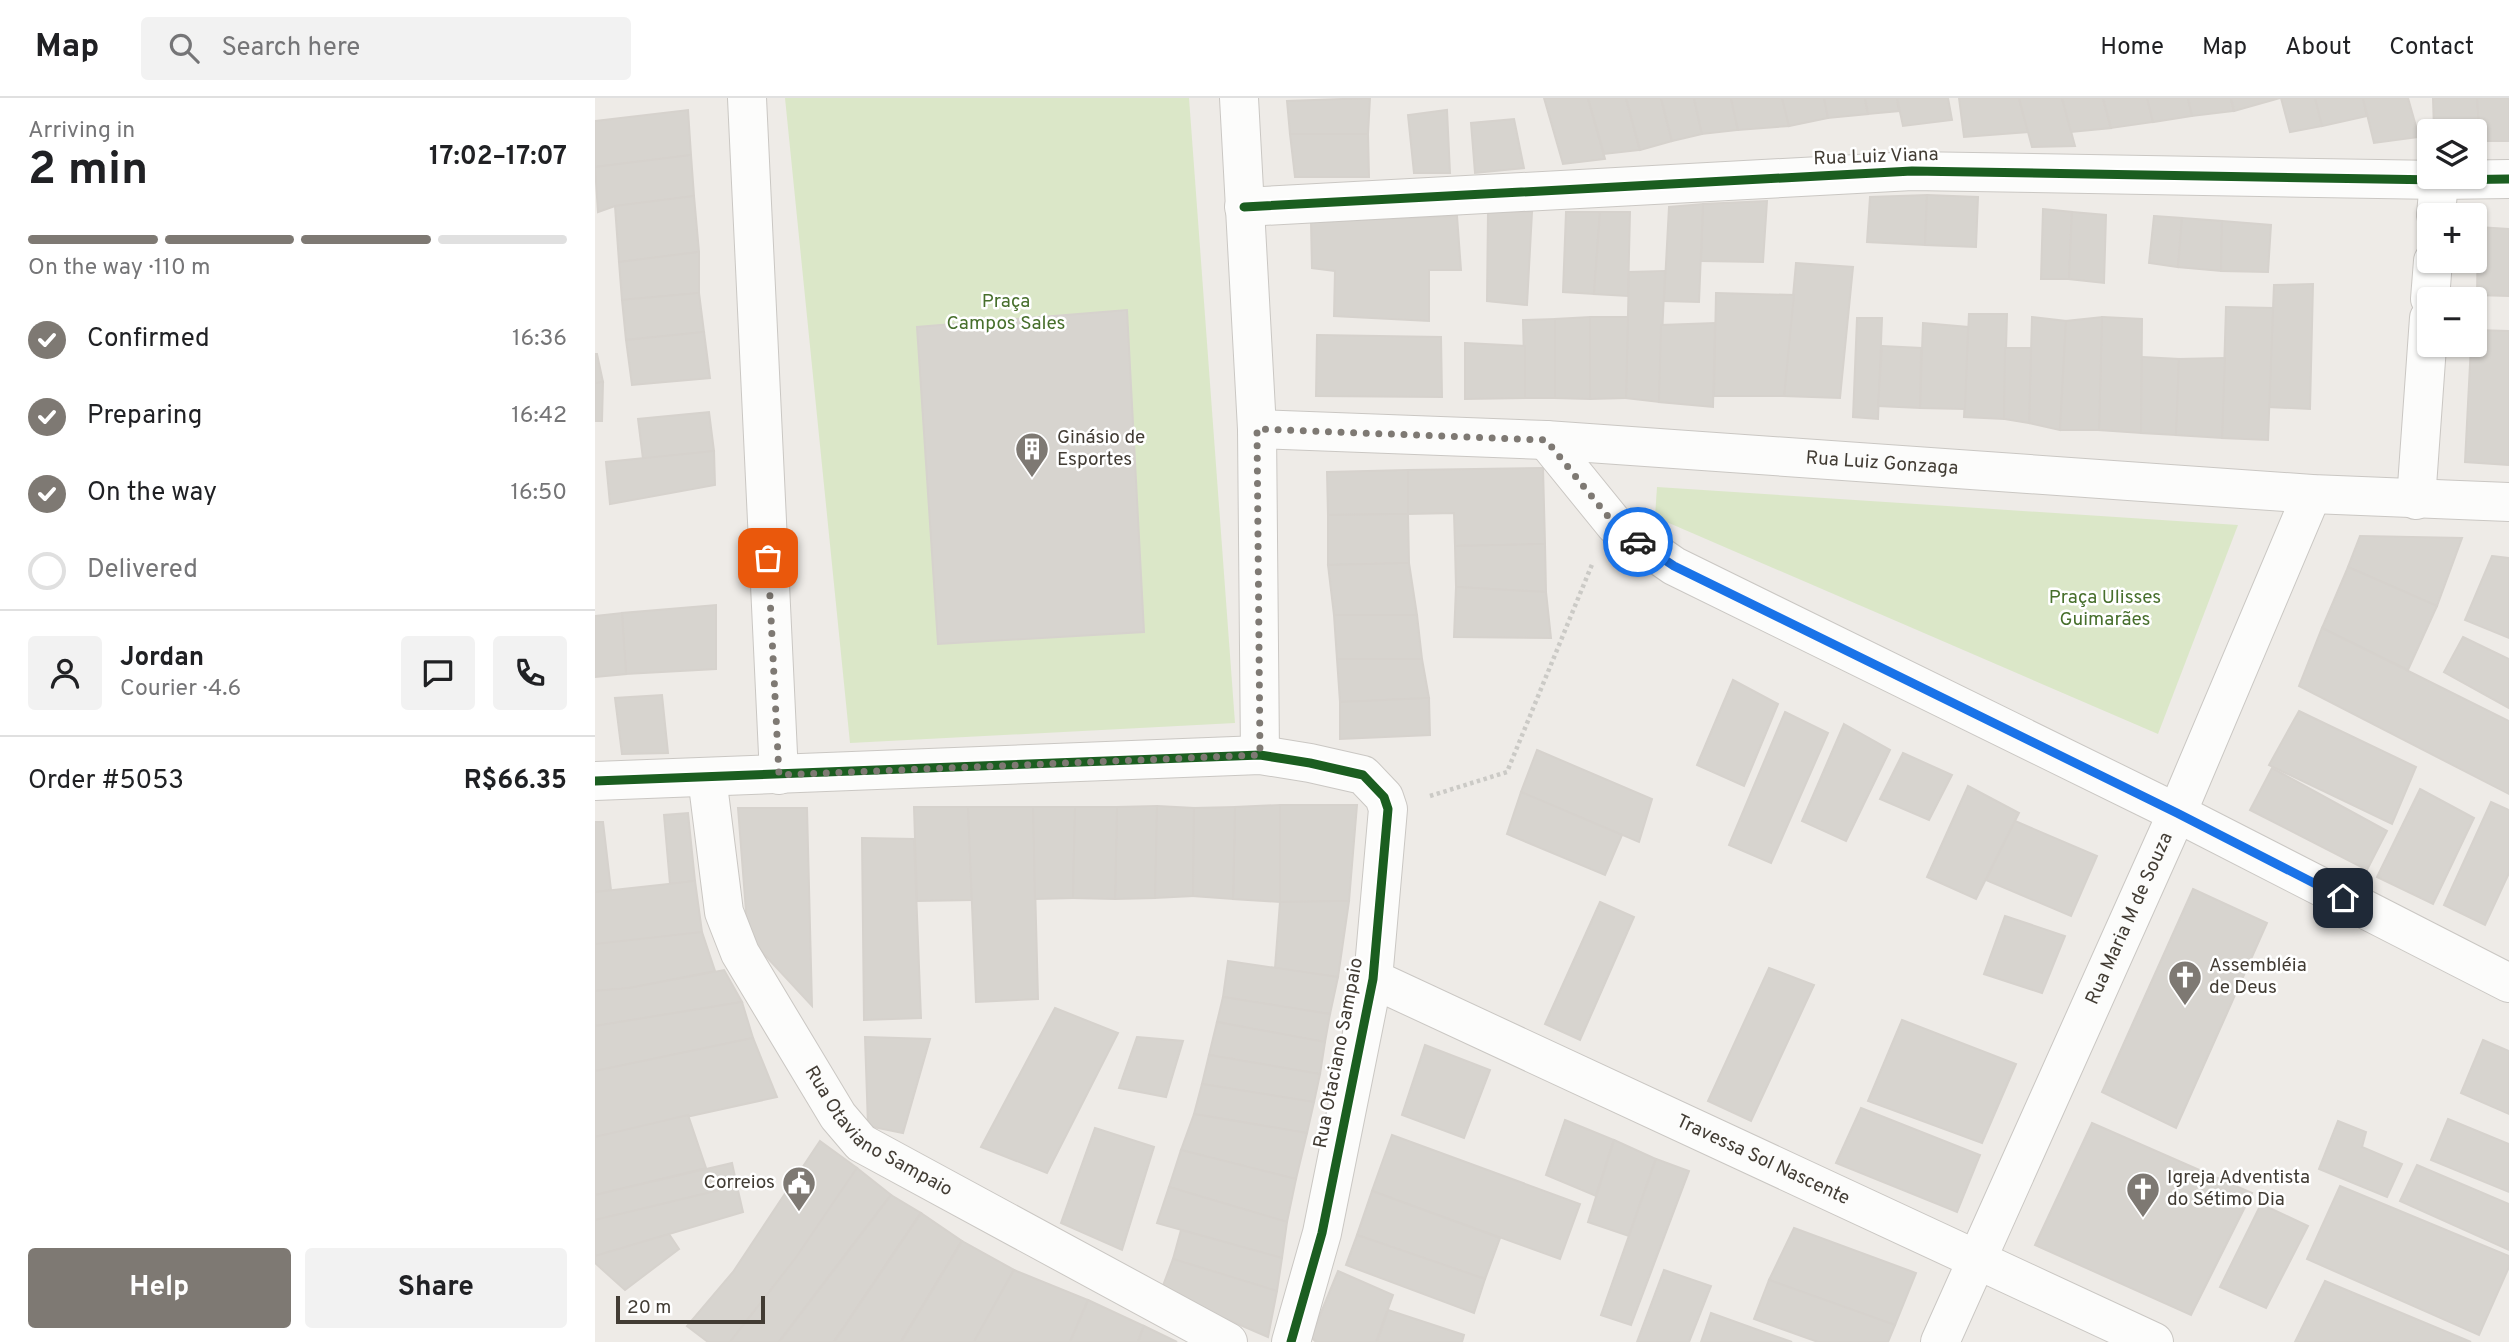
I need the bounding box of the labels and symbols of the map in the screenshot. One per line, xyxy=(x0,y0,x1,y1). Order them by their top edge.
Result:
street label: Rua Luiz Viana xyxy=(1813,143,1939,171)
park label: Praça Campos Sales xyxy=(947,290,1066,336)
place label: Ginásio de Esportes xyxy=(1057,426,1145,472)
building icon: Ginásio de Esportes xyxy=(1013,430,1051,479)
street label: Rua Luiz Gonzaga xyxy=(1805,446,1959,481)
courier xyxy=(1603,507,1673,577)
pin xyxy=(738,528,798,588)
park label: Praça Ulisses Guimarães xyxy=(2049,586,2161,632)
street label: Rua Maria M de Souza xyxy=(2081,829,2179,1008)
pin xyxy=(2313,868,2373,928)
place label: Assembléia de Deus xyxy=(2209,954,2307,1000)
street label: Rua Otaciano Sampaio xyxy=(1309,956,1369,1150)
church icon: Assembléia de Deus xyxy=(2166,958,2204,1007)
street label: Rua Otaviano Sampaio xyxy=(799,1062,957,1202)
street label: Travessa Sol Nascente xyxy=(1672,1110,1854,1211)
public building icon: Correios xyxy=(780,1164,818,1213)
place label: Igreja Adventista do Sétimo Dia xyxy=(2167,1166,2310,1212)
church icon: Igreja Adventista do Sétimo Dia xyxy=(2124,1170,2162,1219)
place label: Correios xyxy=(704,1171,775,1195)
scale bar xyxy=(616,1293,765,1325)

